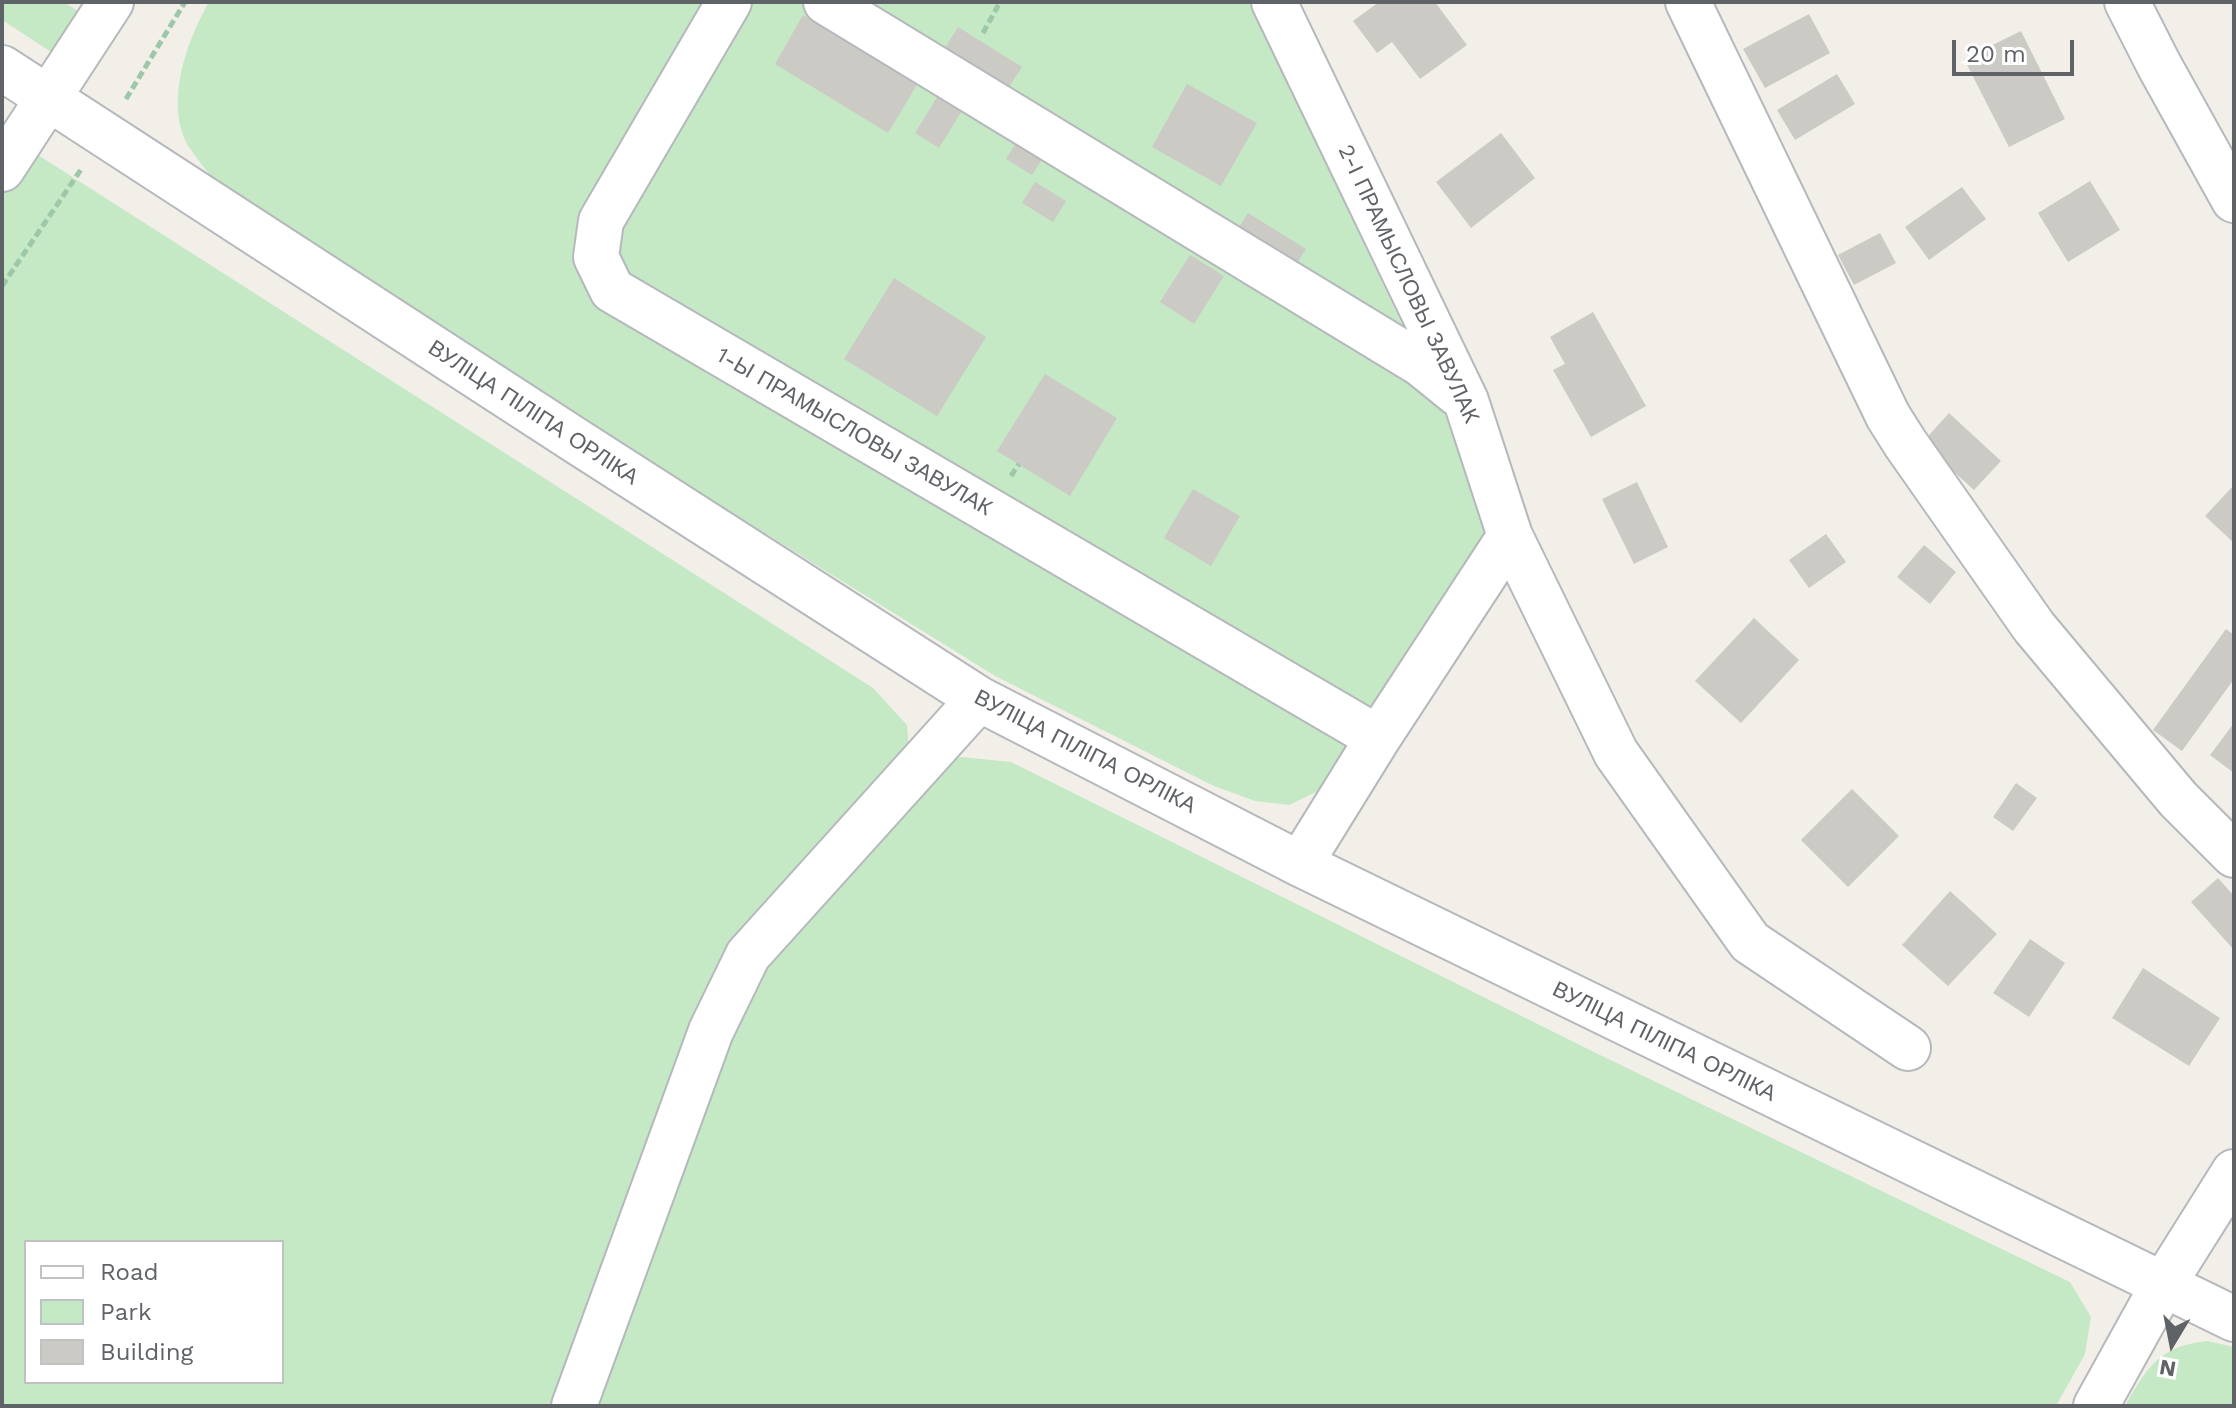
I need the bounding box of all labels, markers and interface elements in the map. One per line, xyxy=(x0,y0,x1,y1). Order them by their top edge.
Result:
scale bar xyxy=(1956,24,2078,74)
text: 20 m xyxy=(1966,40,2026,68)
street label: 2-І ПРАМЫСЛОВЫ ЗАВУЛАК xyxy=(1332,141,1484,427)
street label: ВУЛІЦА ПІЛІПА ОРЛІКА xyxy=(423,335,643,491)
street label: 1-Ы ПРАМЫСЛОВЫ ЗАВУЛАК xyxy=(712,342,996,522)
street label: ВУЛІЦА ПІЛІПА ОРЛІКА xyxy=(970,685,1200,819)
street label: ВУЛІЦА ПІЛІПА ОРЛІКА xyxy=(1548,976,1780,1108)
legend xyxy=(24,1240,284,1384)
text: Road xyxy=(100,1258,159,1286)
text: Park xyxy=(100,1298,152,1326)
north arrow xyxy=(2132,1304,2212,1384)
text: Building xyxy=(100,1338,193,1366)
text: N xyxy=(2158,1354,2178,1382)

